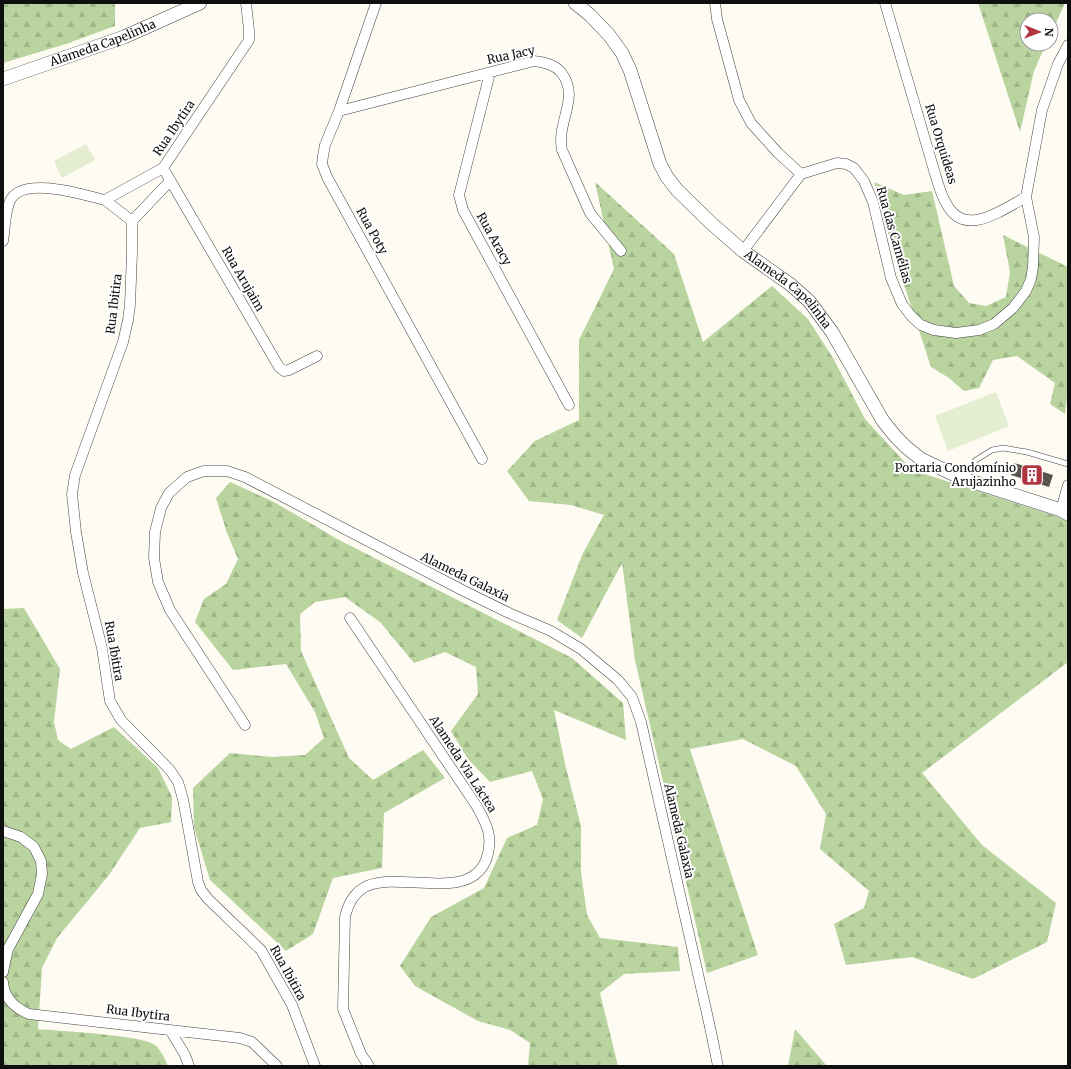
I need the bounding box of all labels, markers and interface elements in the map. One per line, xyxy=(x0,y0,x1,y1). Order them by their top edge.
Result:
north arrow xyxy=(1019,12,1059,52)
street label: Alameda Capelinha xyxy=(47,16,158,70)
text: N xyxy=(1042,28,1056,37)
street label: Rua Jacy xyxy=(486,42,536,67)
street label: Rua Ibytira xyxy=(149,97,198,158)
street label: Rua Orquideas xyxy=(922,102,961,186)
street label: Rua das Camélias xyxy=(873,185,915,285)
street label: Rua Poty xyxy=(353,205,391,257)
street label: Rua Aracy xyxy=(474,210,515,268)
street label: Rua Arujaim xyxy=(219,244,268,314)
street label: Alameda Capelinha xyxy=(741,246,835,332)
street label: Rua Ibitira xyxy=(102,272,125,335)
place label: Portaria Condomínio Arujazinho xyxy=(895,460,1016,489)
building icon: Portaria Condomínio Arujazinho xyxy=(1019,462,1045,488)
street label: Alameda Galaxia xyxy=(418,548,512,605)
street label: Rua Ibitira xyxy=(102,620,127,683)
street label: Alameda Via Láctea xyxy=(426,712,501,815)
street label: Alameda Galaxia xyxy=(661,781,698,880)
street label: Rua Ibitira xyxy=(267,943,310,1003)
street label: Rua Ibytira xyxy=(105,1001,171,1024)

